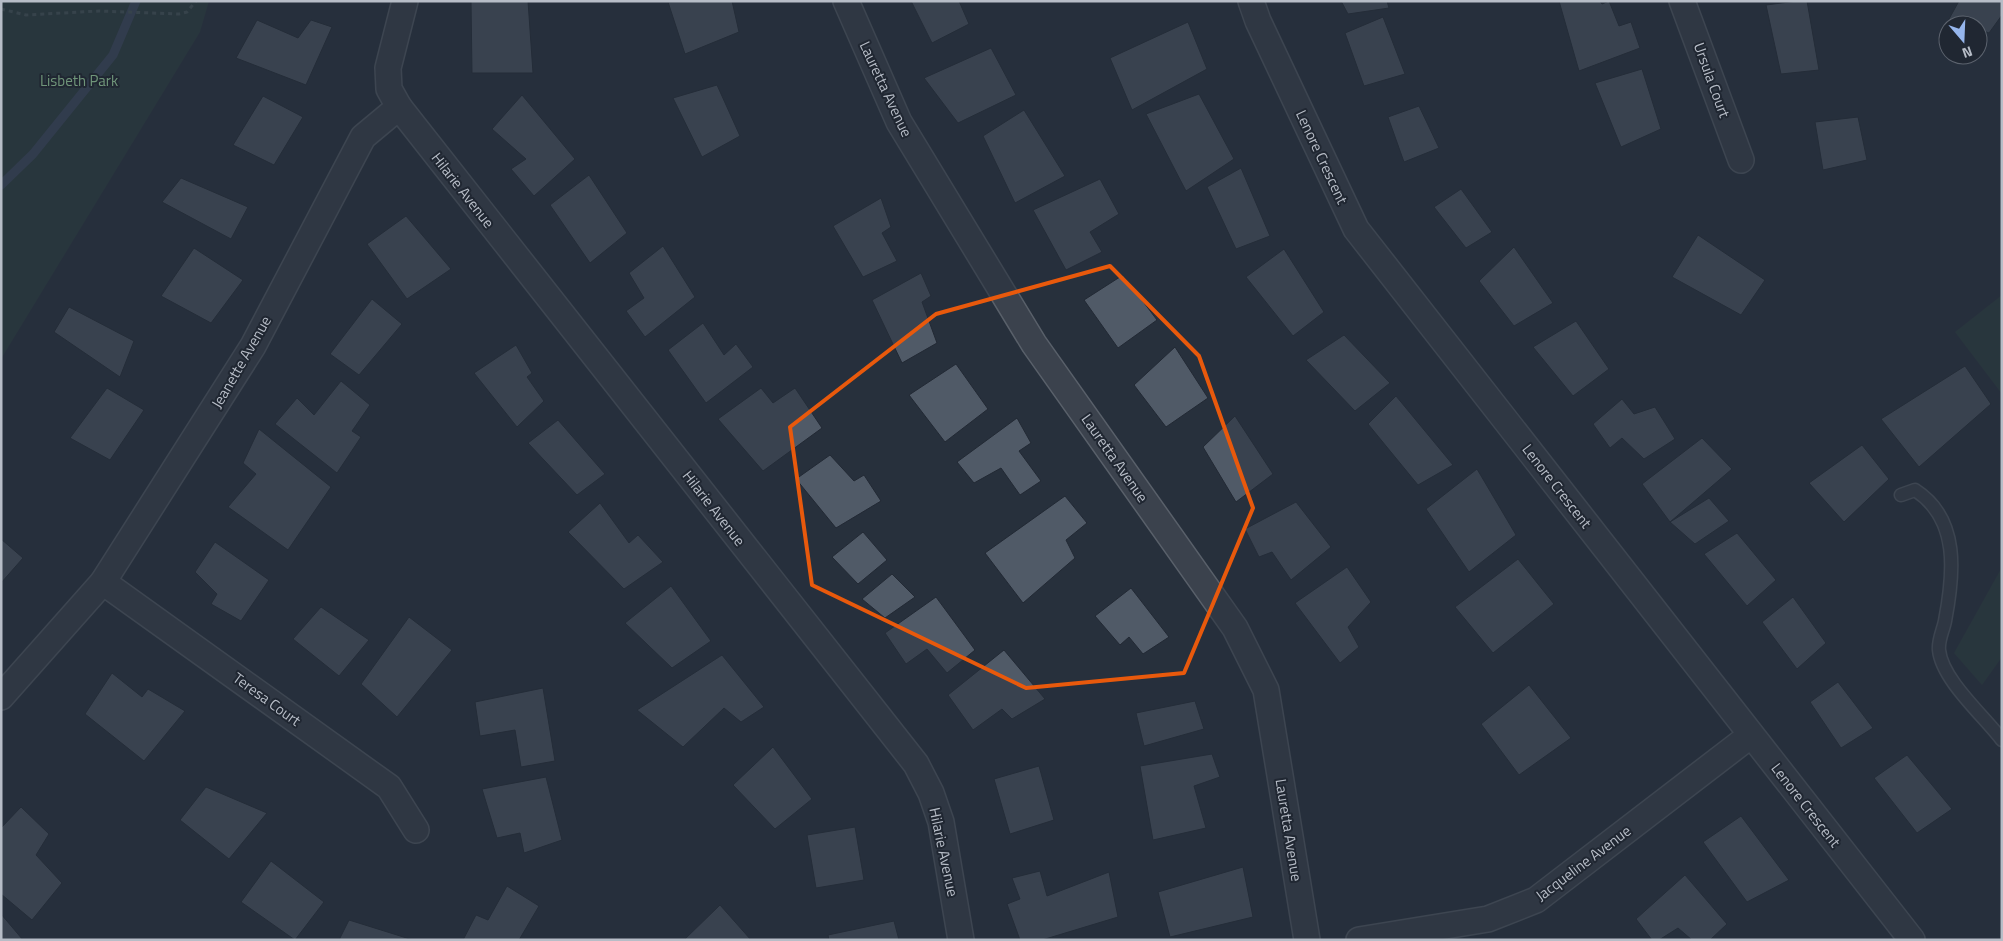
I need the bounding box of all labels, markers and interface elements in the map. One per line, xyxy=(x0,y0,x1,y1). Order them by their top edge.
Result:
north arrow xyxy=(1938,15,1988,65)
street label: Lauretta Avenue xyxy=(854,37,918,141)
street label: Ursula Court xyxy=(1688,39,1736,121)
text: N xyxy=(1959,41,1975,64)
park label: Lisbeth Park xyxy=(40,69,118,92)
street label: Lenore Crescent xyxy=(1290,106,1354,209)
street label: Hilarie Avenue xyxy=(426,147,500,233)
street label: Jeanette Avenue xyxy=(205,312,277,412)
street label: Lauretta Avenue xyxy=(1076,409,1154,507)
street label: Lenore Crescent xyxy=(1517,439,1598,534)
street label: Hilarie Avenue xyxy=(677,465,751,551)
street label: Teresa Court xyxy=(228,667,306,732)
street label: Lenore Crescent xyxy=(1766,758,1847,853)
street label: Lauretta Avenue xyxy=(1270,777,1308,883)
street label: Hilarie Avenue xyxy=(923,805,965,899)
street label: Jacqueline Avenue xyxy=(1530,819,1636,907)

